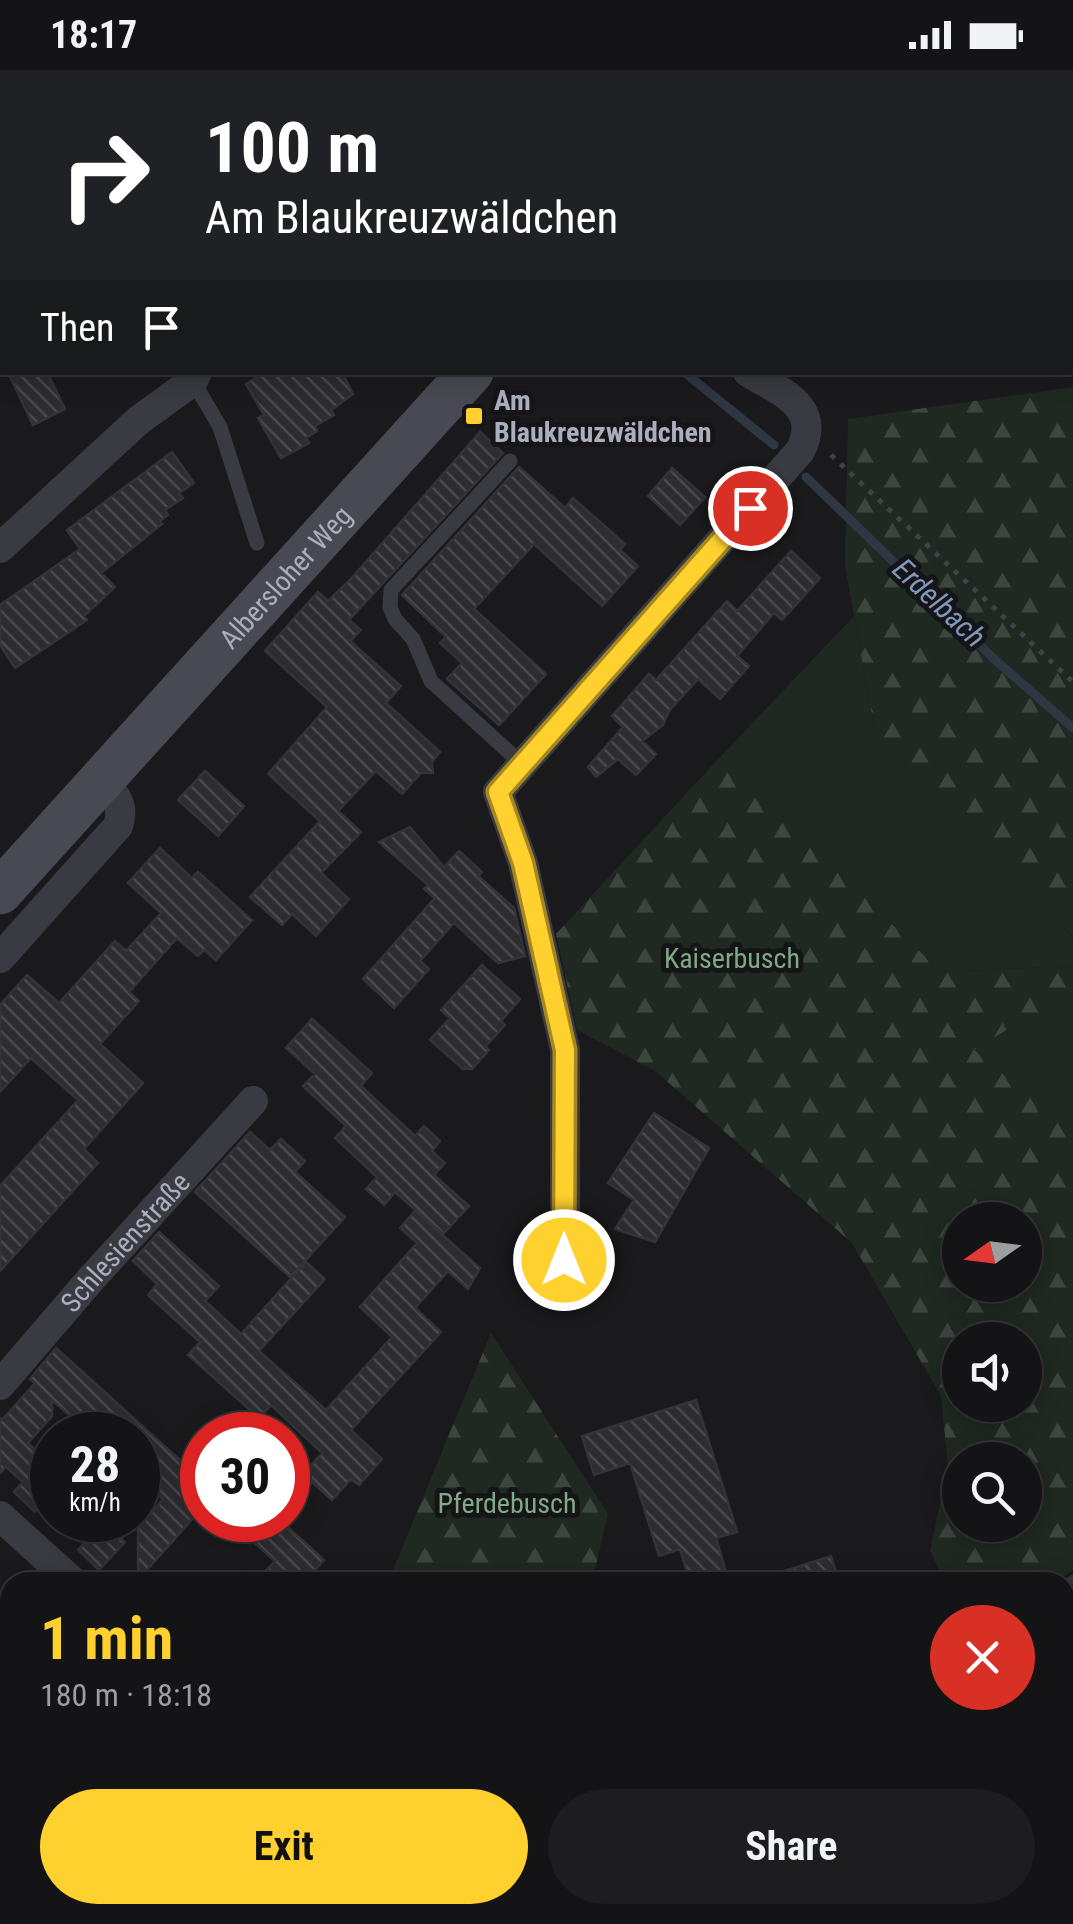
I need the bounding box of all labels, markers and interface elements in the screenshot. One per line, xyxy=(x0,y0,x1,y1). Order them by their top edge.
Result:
text: 18:17 xyxy=(50,13,137,57)
text: 100 m xyxy=(205,107,379,189)
icon: right xyxy=(40,110,170,240)
text: Am Blaukreuzwäldchen xyxy=(205,191,618,244)
icon: arrive xyxy=(134,300,189,355)
text: Then xyxy=(40,306,114,350)
place label: Am Blaukreuzwäldchen xyxy=(494,384,712,449)
marker: Am Blaukreuzwäldchen xyxy=(463,405,485,427)
pin xyxy=(708,466,793,551)
icon: arrive xyxy=(723,481,778,536)
street label: Albersloher Weg xyxy=(213,499,359,655)
water label: Erdelbach xyxy=(886,551,993,654)
park label: Kaiserbusch xyxy=(664,942,800,975)
street label: Schlesienstraße xyxy=(54,1166,197,1319)
north arrow xyxy=(942,1202,1042,1302)
map controls xyxy=(942,1202,1042,1542)
position arrow xyxy=(512,1208,616,1312)
button: sound xyxy=(942,1322,1042,1422)
speed limit sign: 30 xyxy=(180,1412,310,1542)
text: 28 xyxy=(70,1436,120,1494)
button: search xyxy=(942,1442,1042,1542)
park label: Pferdebusch xyxy=(437,1487,577,1520)
text: km/h xyxy=(69,1488,121,1517)
text: 1 min xyxy=(40,1603,173,1674)
button: close xyxy=(930,1605,1035,1710)
text: 180 m · 18:18 xyxy=(40,1676,212,1714)
button: Exit xyxy=(40,1789,528,1904)
button: Share xyxy=(548,1789,1035,1904)

